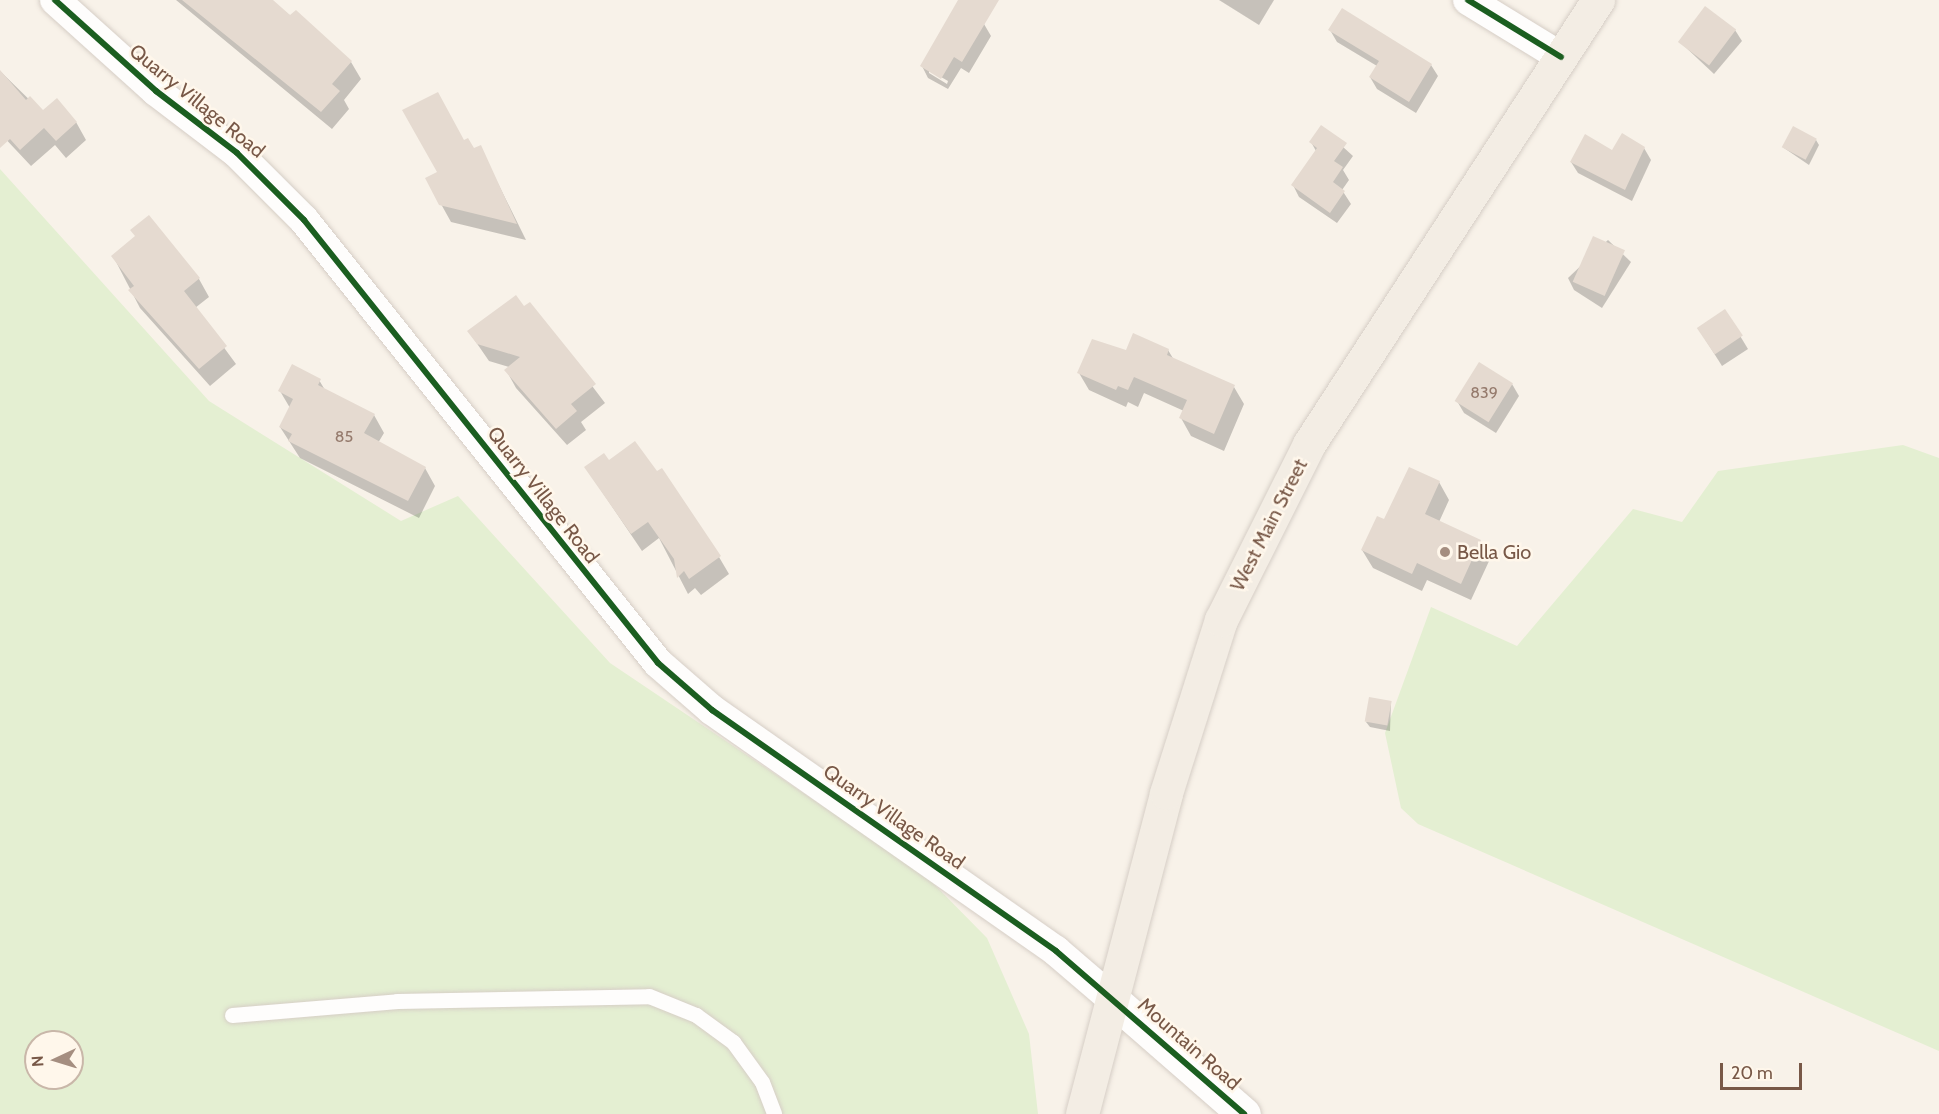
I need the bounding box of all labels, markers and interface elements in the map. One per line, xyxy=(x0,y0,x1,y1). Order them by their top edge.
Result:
street label: Quarry Village Road xyxy=(125,39,269,163)
house number: 839 xyxy=(1470,383,1498,403)
street label: Quarry Village Road xyxy=(482,422,604,568)
house number: 85 xyxy=(335,427,353,447)
street label: West Main Street xyxy=(1225,455,1313,595)
place label: Bella Gio xyxy=(1457,540,1531,564)
marker: Bella Gio xyxy=(1438,545,1452,559)
street label: Quarry Village Road xyxy=(819,759,969,875)
street label: Mountain Road xyxy=(1133,993,1245,1095)
north arrow xyxy=(24,1030,84,1090)
scale bar xyxy=(1723,1051,1806,1089)
text: N xyxy=(28,1055,47,1067)
text: 20 m xyxy=(1731,1062,1773,1084)

